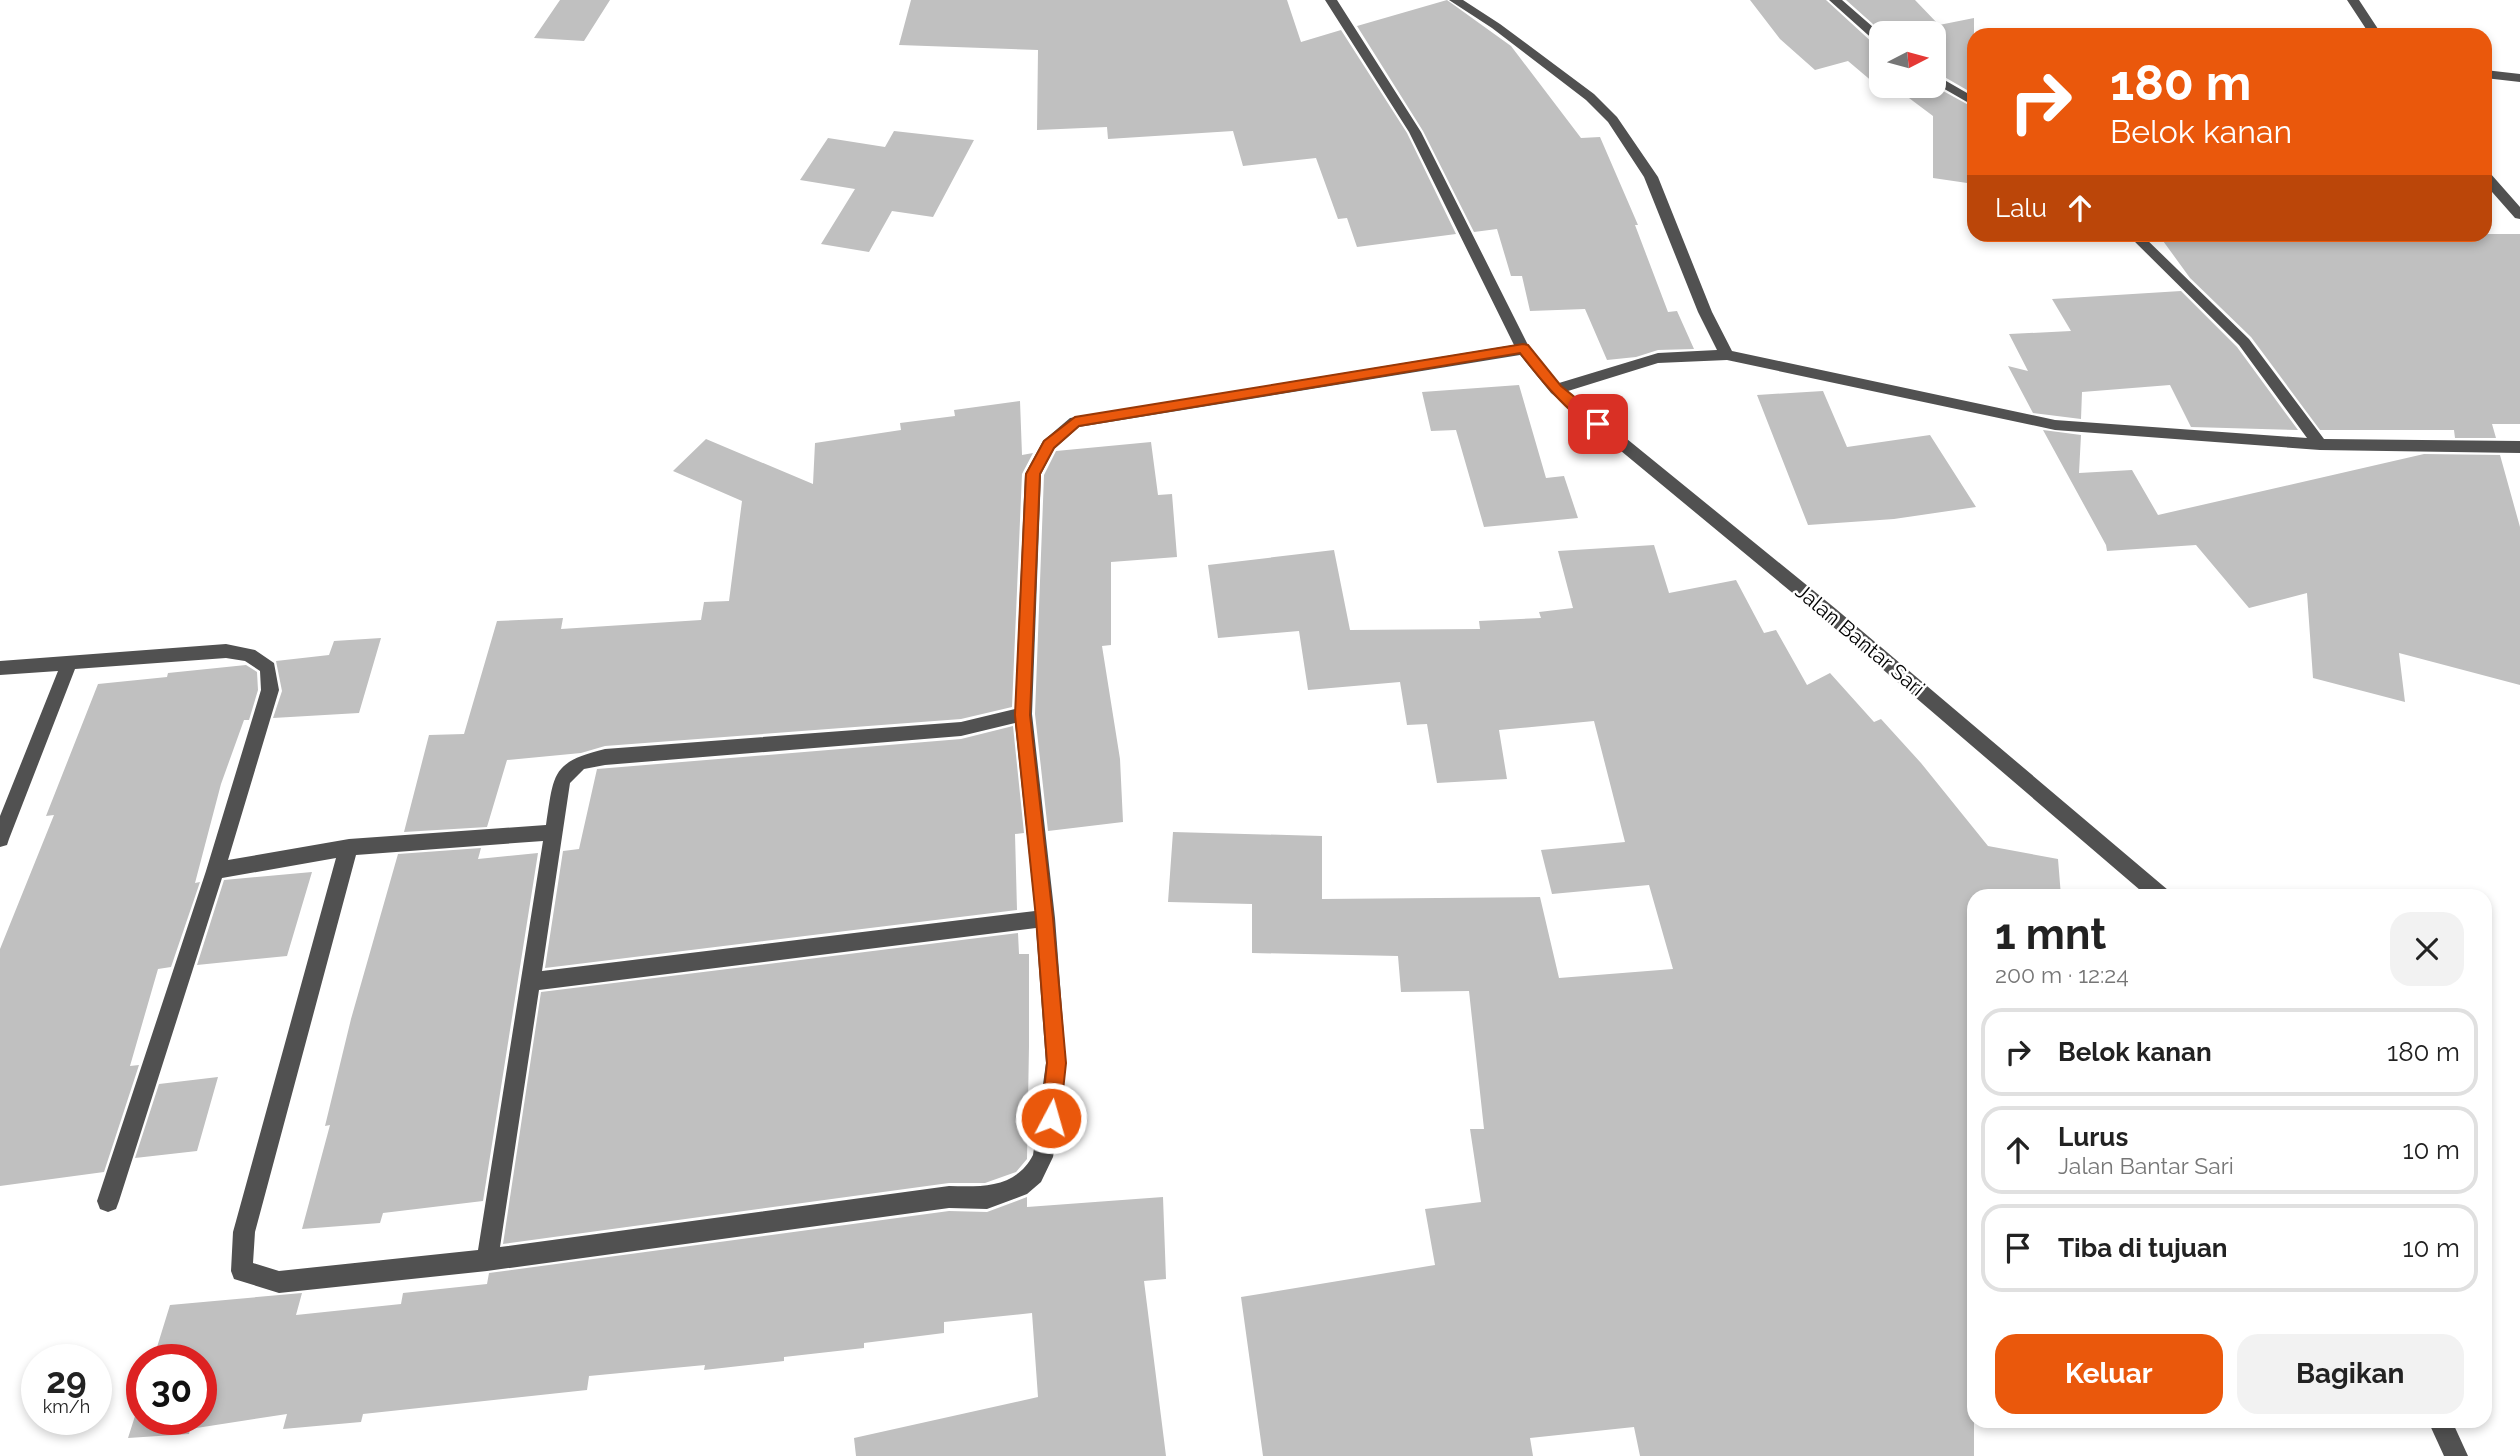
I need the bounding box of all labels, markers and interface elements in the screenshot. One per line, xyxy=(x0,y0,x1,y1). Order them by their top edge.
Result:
north arrow xyxy=(1869,21,1946,98)
map controls xyxy=(1869,21,1946,98)
text: 180 m xyxy=(2110,54,2251,111)
icon: right xyxy=(1995,56,2086,147)
text: Belok kanan xyxy=(2110,113,2292,150)
icon: ahead xyxy=(2061,189,2099,227)
text: Lalu xyxy=(1995,193,2047,223)
pin xyxy=(1568,394,1628,454)
icon: arrive xyxy=(1579,405,1617,443)
street label: Jalan Bantar Sari xyxy=(1791,578,1930,701)
text: 1 mnt xyxy=(1995,910,2106,959)
button: close xyxy=(2390,912,2464,986)
text: 200 m · 12:24 xyxy=(1995,961,2129,988)
icon: right xyxy=(1999,1033,2037,1071)
text: Belok kanan xyxy=(2058,1037,2212,1067)
text: 180 m xyxy=(2387,1037,2460,1067)
position arrow xyxy=(1014,1081,1088,1155)
text: Lurus xyxy=(2058,1122,2128,1152)
icon: ahead xyxy=(1999,1131,2037,1169)
text: 10 m xyxy=(2402,1135,2460,1165)
text: Jalan Bantar Sari xyxy=(2058,1152,2234,1179)
icon: arrive xyxy=(1999,1229,2037,1267)
text: Tiba di tujuan xyxy=(2058,1233,2228,1263)
text: 10 m xyxy=(2402,1233,2460,1263)
button: Keluar xyxy=(1995,1334,2223,1414)
button: Bagikan xyxy=(2237,1334,2464,1414)
speed limit sign: 30 xyxy=(126,1344,217,1435)
text: 29 xyxy=(46,1360,87,1401)
text: km/h xyxy=(43,1396,90,1417)

